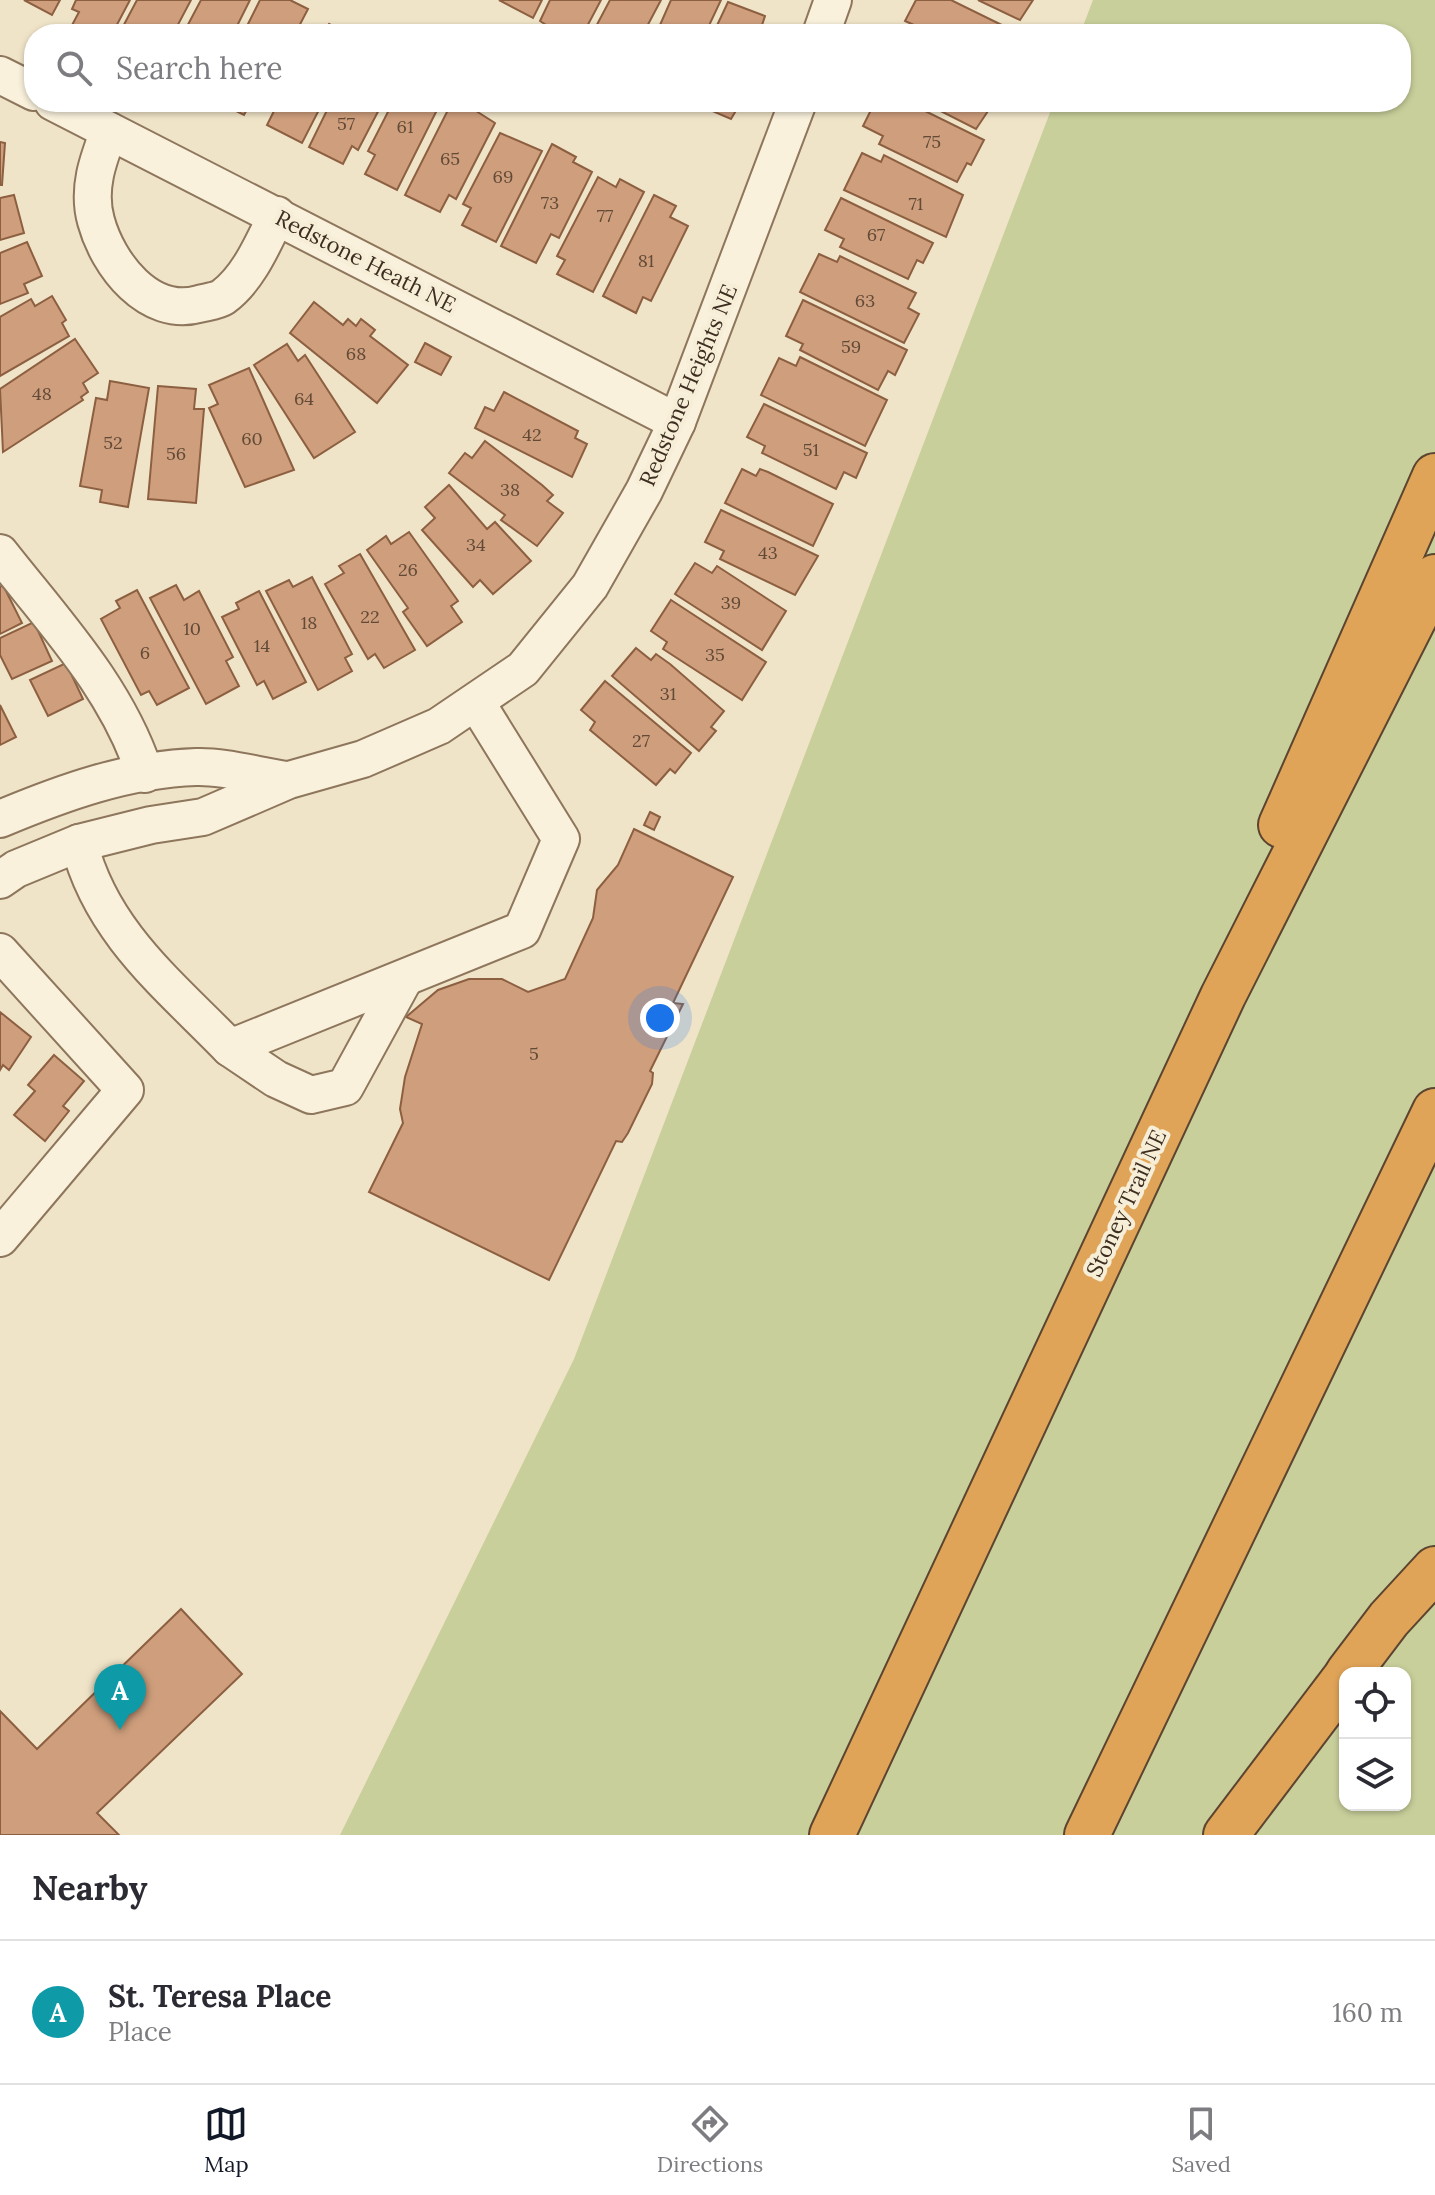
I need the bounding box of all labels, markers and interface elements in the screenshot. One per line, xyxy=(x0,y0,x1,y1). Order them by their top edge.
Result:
search box xyxy=(24,24,1411,112)
icon: search xyxy=(52,46,96,90)
text: Search here xyxy=(116,49,283,87)
house number: 57 xyxy=(337,112,355,135)
house number: 61 xyxy=(397,115,413,138)
house number: 75 xyxy=(923,130,941,153)
house number: 65 xyxy=(440,147,460,170)
house number: 69 xyxy=(493,165,513,188)
house number: 73 xyxy=(541,191,559,214)
house number: 71 xyxy=(909,192,923,215)
street label: Redstone Heath NE xyxy=(271,203,461,319)
house number: 77 xyxy=(597,204,613,227)
house number: 67 xyxy=(867,223,885,246)
house number: 81 xyxy=(638,249,654,272)
street label: Redstone Heights NE xyxy=(633,280,743,490)
house number: 63 xyxy=(855,289,875,312)
house number: 59 xyxy=(841,335,861,358)
house number: 68 xyxy=(346,342,366,365)
house number: 48 xyxy=(32,382,52,405)
house number: 64 xyxy=(294,387,314,410)
house number: 42 xyxy=(522,423,542,446)
house number: 60 xyxy=(241,427,263,450)
house number: 52 xyxy=(103,431,123,454)
house number: 51 xyxy=(803,438,819,461)
house number: 56 xyxy=(166,442,186,465)
house number: 38 xyxy=(500,478,520,501)
house number: 34 xyxy=(466,533,486,556)
house number: 43 xyxy=(758,541,778,564)
house number: 26 xyxy=(398,558,418,581)
house number: 39 xyxy=(721,591,741,614)
house number: 22 xyxy=(360,605,380,628)
house number: 18 xyxy=(301,611,317,634)
house number: 10 xyxy=(183,617,201,640)
house number: 14 xyxy=(254,634,270,657)
house number: 6 xyxy=(140,641,150,664)
house number: 35 xyxy=(705,643,725,666)
house number: 31 xyxy=(660,682,676,705)
house number: 27 xyxy=(632,729,650,752)
your location xyxy=(640,998,680,1038)
house number: 5 xyxy=(529,1042,539,1065)
street label: Stoney Trail NE xyxy=(1080,1125,1172,1281)
pin: A xyxy=(94,1664,146,1730)
map controls xyxy=(1339,1667,1411,1811)
button: locate xyxy=(1339,1667,1411,1739)
button: layers xyxy=(1339,1739,1411,1811)
text: Nearby xyxy=(32,1866,148,1909)
text: St. Teresa Place xyxy=(108,1977,331,2015)
text: A xyxy=(49,1996,67,2029)
text: 160 m xyxy=(1332,1996,1403,2029)
text: Place xyxy=(108,2015,172,2048)
tab: Map xyxy=(204,2102,249,2178)
tab: Directions xyxy=(657,2102,763,2178)
tab: Saved xyxy=(1171,2102,1231,2178)

